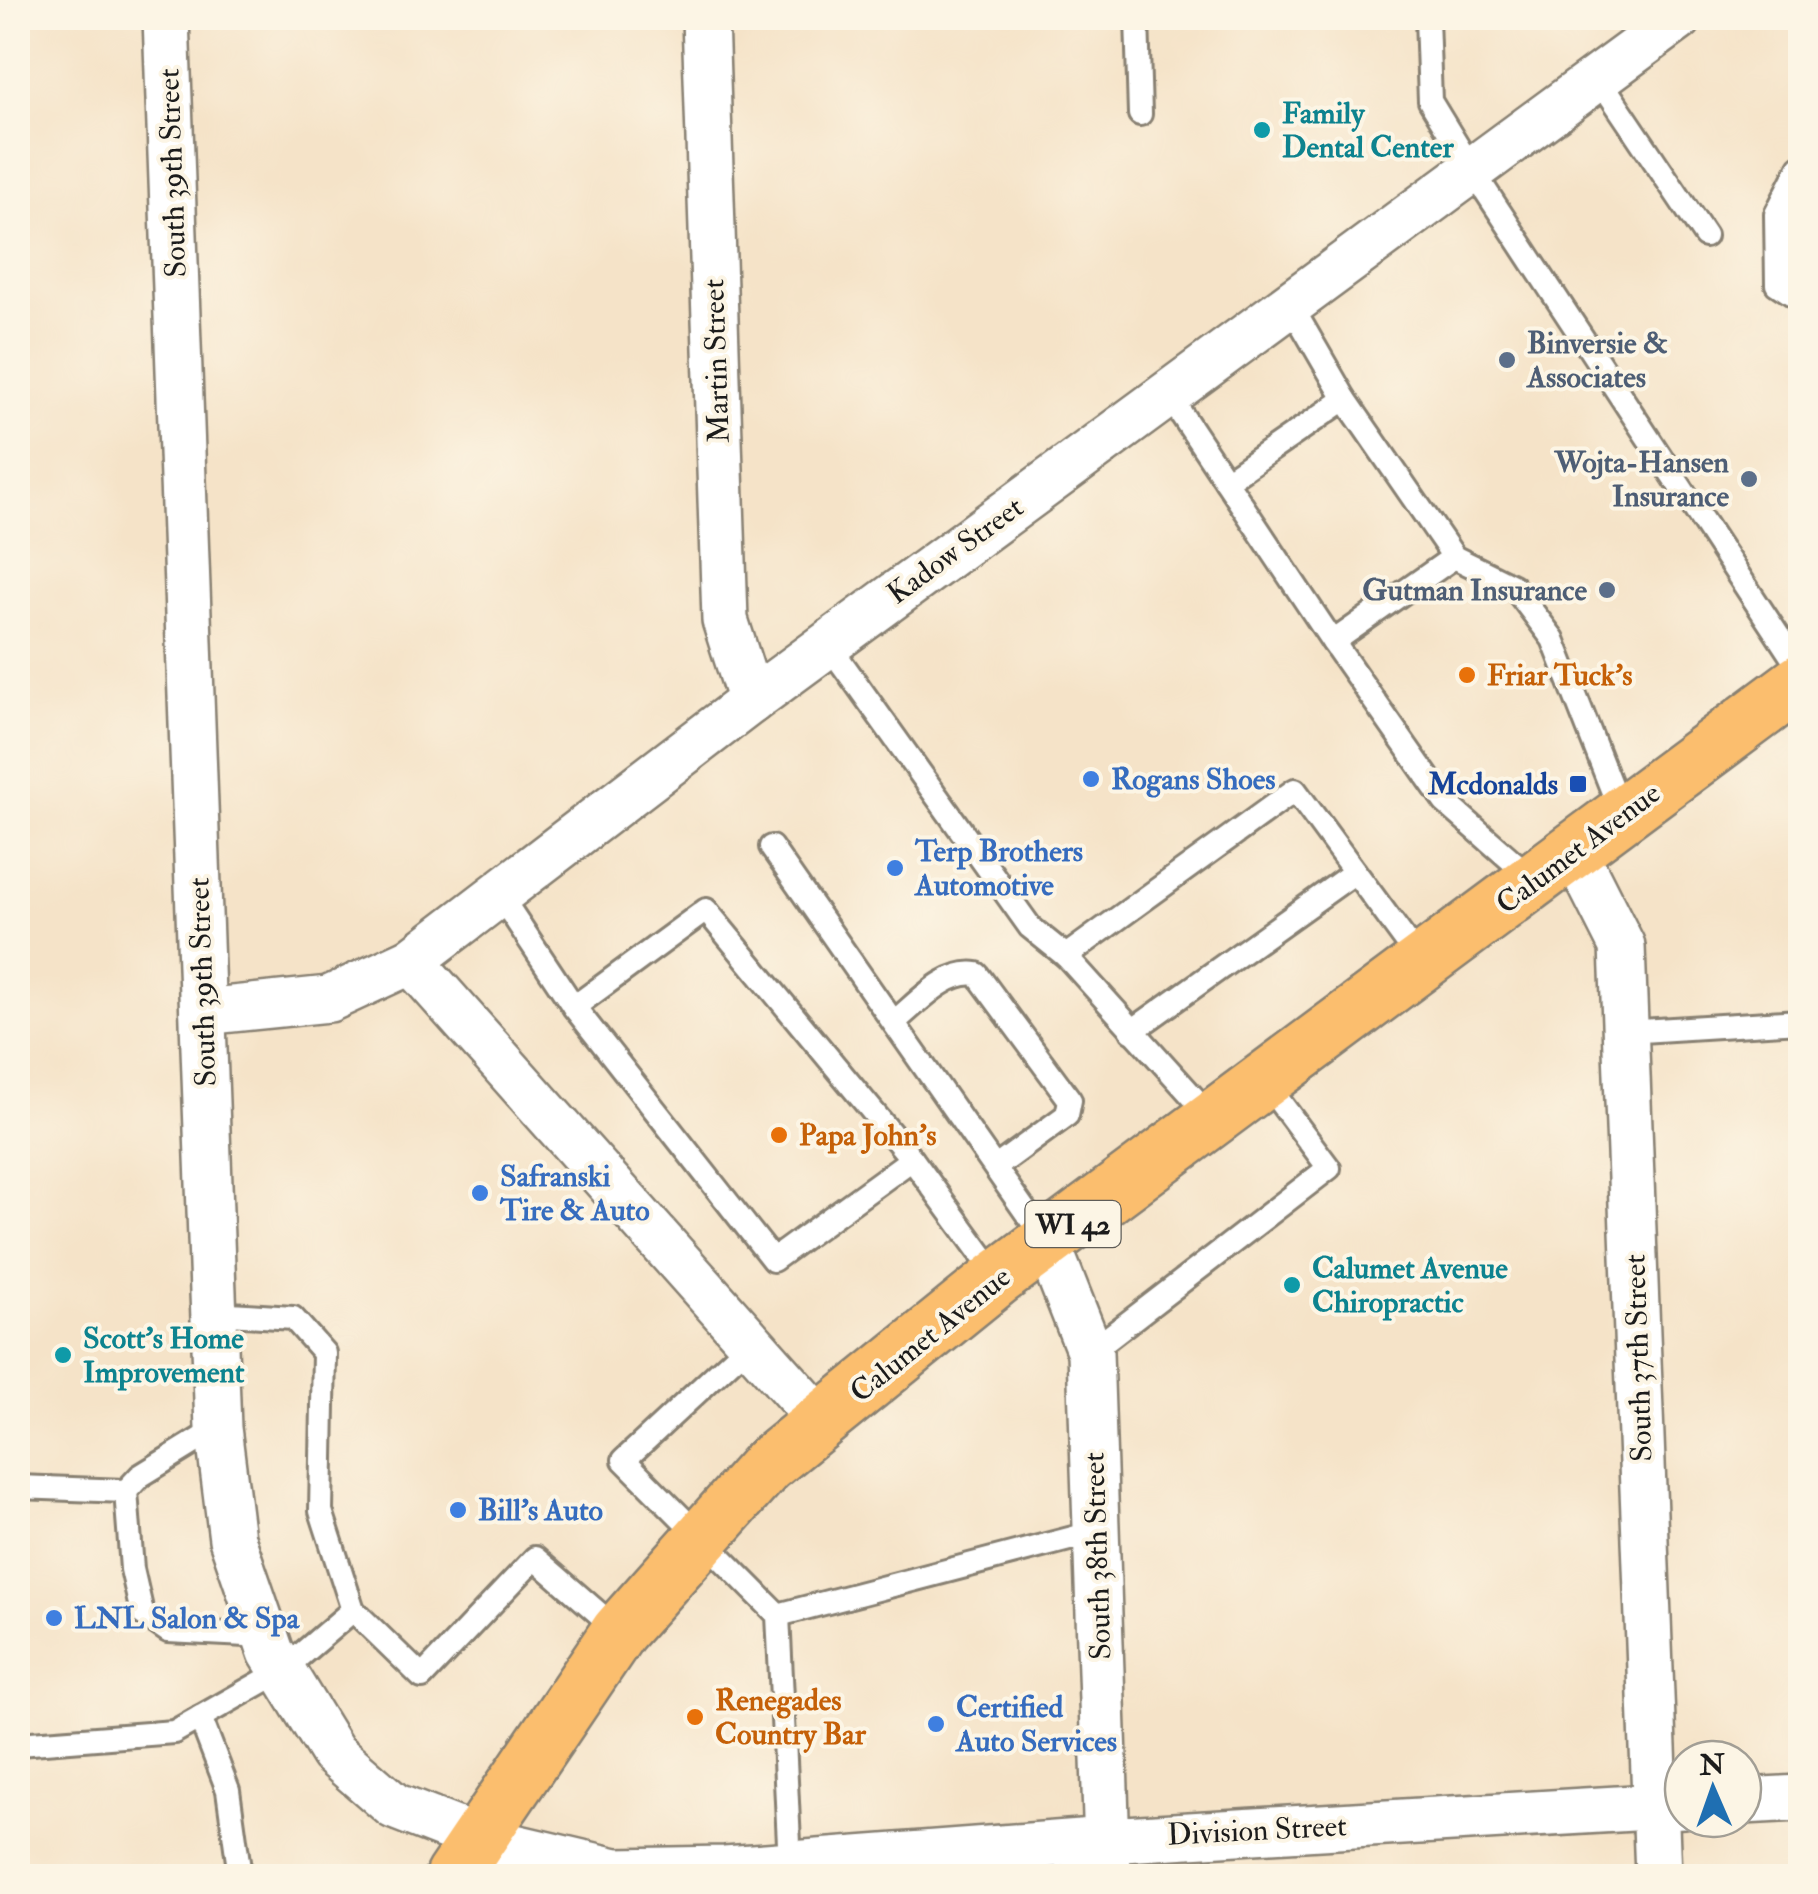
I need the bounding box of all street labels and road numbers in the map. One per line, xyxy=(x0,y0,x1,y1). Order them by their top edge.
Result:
street label: South 39th Street xyxy=(150,67,195,278)
street label: Martin Street xyxy=(695,278,738,444)
street label: Kadow Street xyxy=(880,488,1031,612)
street label: Calumet Avenue xyxy=(1489,775,1668,922)
street label: South 39th Street xyxy=(180,876,225,1087)
road number: WI 42 xyxy=(1026,1201,1120,1247)
street label: South 37th Street xyxy=(1616,1253,1661,1462)
street label: Calumet Avenue xyxy=(843,1258,1018,1410)
street label: South 38th Street xyxy=(1075,1451,1120,1661)
street label: Division Street xyxy=(1166,1807,1348,1854)

